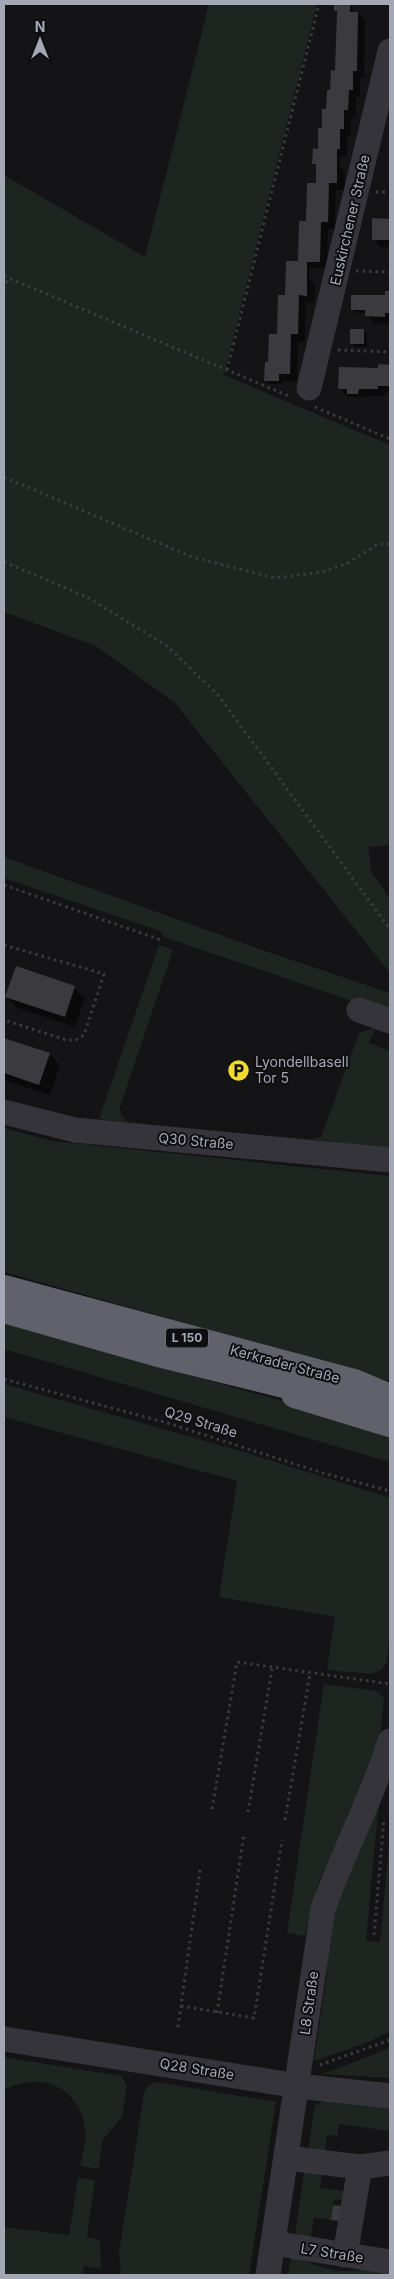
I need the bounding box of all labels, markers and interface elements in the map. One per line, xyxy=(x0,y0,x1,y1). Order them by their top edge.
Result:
north arrow xyxy=(15,15,65,65)
text: N xyxy=(35,18,45,35)
street label: Euskirchener Straße xyxy=(326,153,373,287)
place label: Lyondellbasell Tor 5 xyxy=(255,1053,349,1086)
parking icon: Lyondellbasell Tor 5 xyxy=(227,1058,251,1082)
street label: Q30 Straße xyxy=(158,1129,234,1152)
road number: L 150 xyxy=(166,1329,208,1348)
street label: Kerkrader Straße xyxy=(228,1341,342,1386)
street label: Q29 Straße xyxy=(163,1402,240,1441)
street label: L8 Straße xyxy=(296,1970,321,2036)
street label: Q28 Straße xyxy=(159,2054,236,2083)
street label: L7 Straße xyxy=(300,2239,365,2266)

